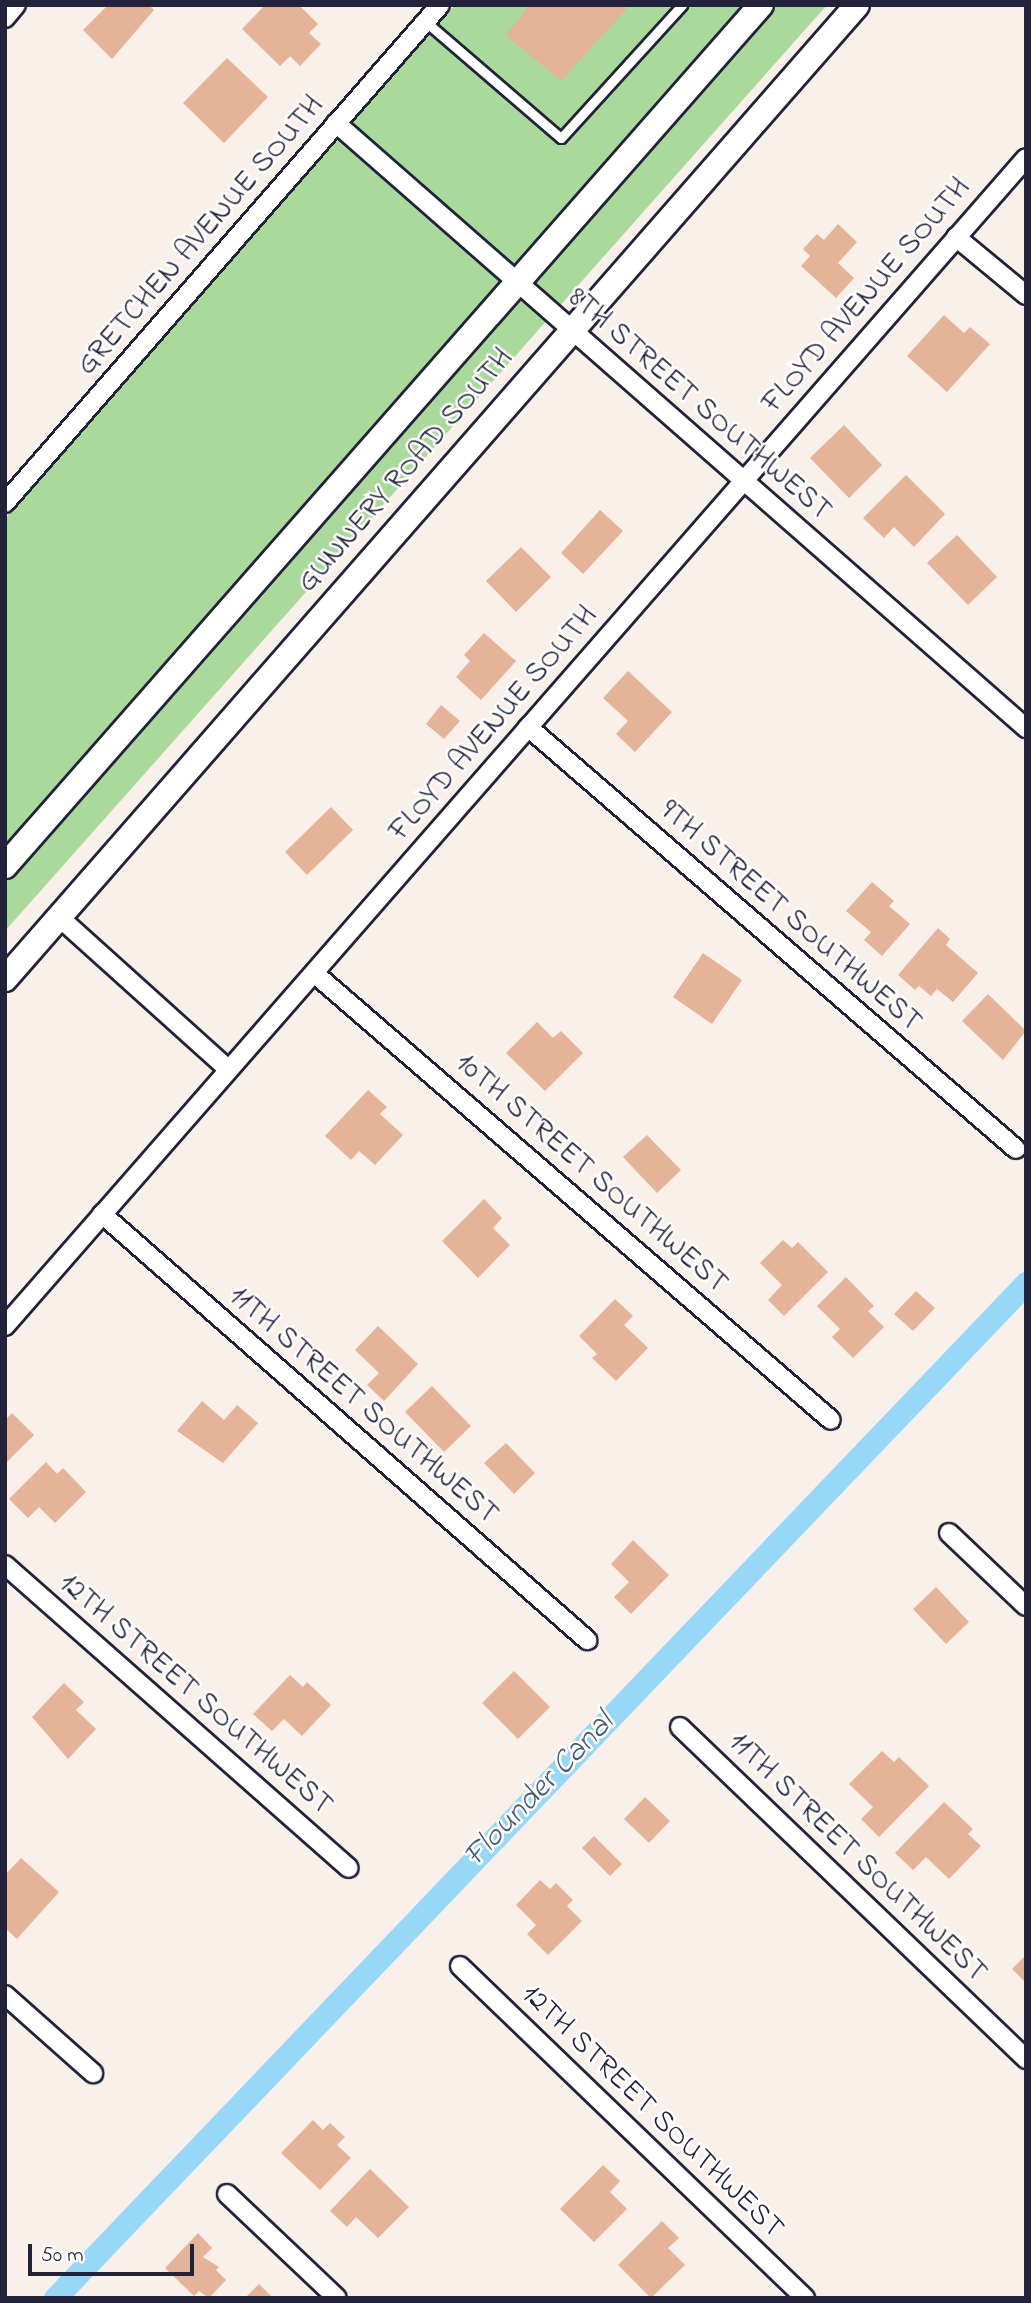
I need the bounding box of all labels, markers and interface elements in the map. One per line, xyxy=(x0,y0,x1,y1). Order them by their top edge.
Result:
street label: GRETCHEN AVENUE SOUTH xyxy=(70,89,332,383)
street label: FLOYD AVENUE SOUTH xyxy=(755,171,979,421)
street label: 8TH STREET SOUTHWEST xyxy=(560,281,838,529)
street label: GUNNERY ROAD SOUTH xyxy=(290,342,522,600)
street label: FLOYD AVENUE SOUTH xyxy=(382,599,606,849)
street label: 9TH STREET SOUTHWEST xyxy=(652,793,928,1041)
street label: 10TH STREET SOUTHWEST xyxy=(447,1046,735,1302)
street label: 11TH STREET SOUTHWEST xyxy=(221,1279,505,1533)
street label: 12TH STREET SOUTHWEST xyxy=(51,1566,339,1824)
water label: Flounder Canal xyxy=(457,1706,623,1876)
street label: 11TH STREET SOUTHWEST xyxy=(720,1725,994,1991)
street label: 12TH STREET SOUTHWEST xyxy=(513,1977,791,2247)
scale bar xyxy=(32,2230,198,2274)
text: 50 m xyxy=(41,2241,84,2271)

